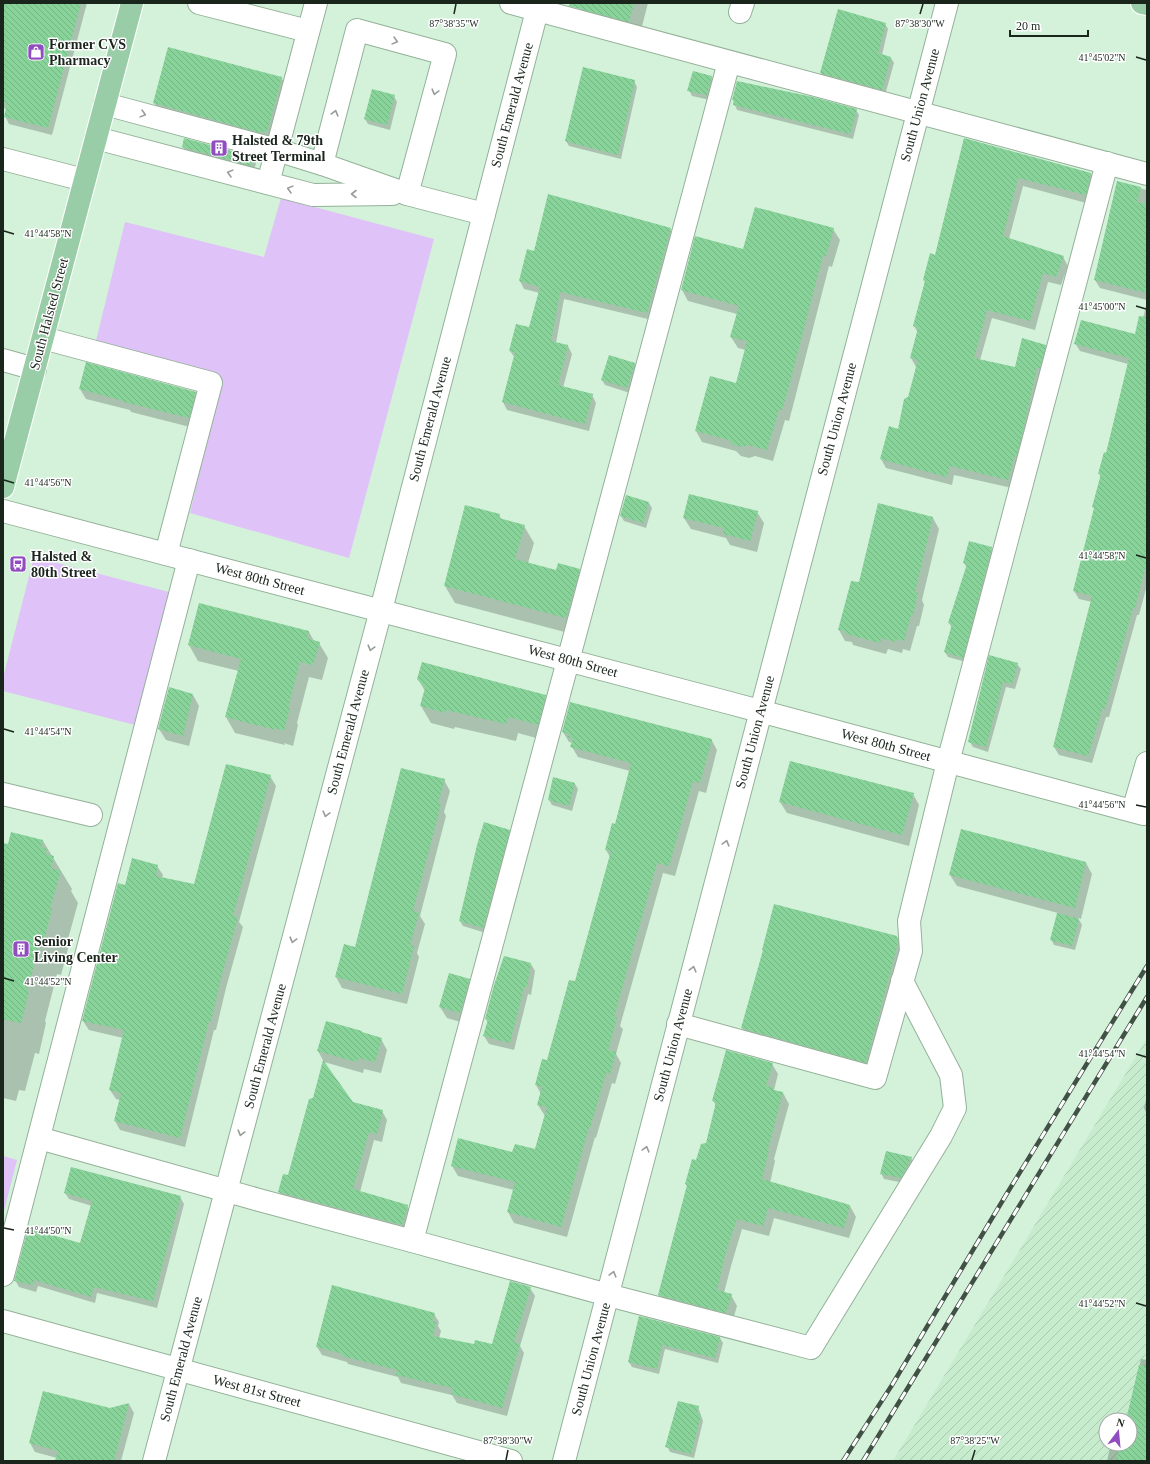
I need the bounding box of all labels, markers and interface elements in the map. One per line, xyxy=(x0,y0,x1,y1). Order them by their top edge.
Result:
scale bar xyxy=(1010,12,1088,38)
text: 87°38'35"W xyxy=(429,18,479,29)
text: 87°38'30"W xyxy=(895,18,945,29)
text: 20 m xyxy=(1016,19,1041,33)
one-way arrow xyxy=(392,36,398,44)
place label: Former CVS Pharmacy xyxy=(49,37,126,68)
street label: South Emerald Avenue xyxy=(488,41,536,169)
shop icon: Former CVS Pharmacy xyxy=(26,42,46,62)
street label: South Union Avenue xyxy=(898,47,942,163)
text: 41°45'02"N xyxy=(1078,52,1126,63)
one-way arrow xyxy=(431,88,440,95)
one-way arrow xyxy=(140,110,146,118)
one-way arrow xyxy=(331,110,339,116)
place label: Halsted & 79th Street Terminal xyxy=(232,133,326,164)
building icon: Halsted & 79th Street Terminal xyxy=(209,138,229,158)
one-way arrow xyxy=(227,169,234,178)
one-way arrow xyxy=(287,185,294,194)
one-way arrow xyxy=(351,190,357,199)
text: 41°44'58"N xyxy=(24,228,72,239)
street label: South Halsted Street xyxy=(27,256,71,372)
text: 41°45'00"N xyxy=(1078,301,1126,312)
street label: South Emerald Avenue xyxy=(406,355,454,483)
street label: South Union Avenue xyxy=(815,361,859,477)
text: 41°44'56"N xyxy=(24,477,72,488)
place label: Halsted & 80th Street xyxy=(31,549,97,580)
text: 41°44'58"N xyxy=(1078,550,1126,561)
bus stop icon: Halsted & 80th Street xyxy=(8,554,28,574)
street label: West 80th Street xyxy=(214,560,307,598)
street label: West 80th Street xyxy=(527,642,620,680)
one-way arrow xyxy=(367,645,375,651)
street label: South Emerald Avenue xyxy=(324,668,372,796)
street label: South Union Avenue xyxy=(733,674,777,790)
text: 41°44'54"N xyxy=(24,726,72,737)
street label: West 80th Street xyxy=(840,726,933,764)
text: 41°44'56"N xyxy=(1078,799,1126,810)
one-way arrow xyxy=(323,811,331,818)
one-way arrow xyxy=(721,840,730,847)
place label: Senior Living Center xyxy=(34,934,118,965)
one-way arrow xyxy=(289,936,298,943)
building icon: Senior Living Center xyxy=(11,939,31,959)
one-way arrow xyxy=(688,965,697,972)
text: 41°44'52"N xyxy=(24,976,72,987)
street label: South Emerald Avenue xyxy=(241,982,289,1110)
street label: South Union Avenue xyxy=(651,987,695,1103)
text: 41°44'54"N xyxy=(1078,1048,1126,1059)
one-way arrow xyxy=(238,1130,246,1136)
one-way arrow xyxy=(641,1145,650,1152)
text: 41°44'50"N xyxy=(24,1225,72,1236)
one-way arrow xyxy=(608,1271,617,1278)
street label: South Emerald Avenue xyxy=(157,1295,205,1423)
text: 41°44'52"N xyxy=(1078,1298,1126,1309)
street label: South Union Avenue xyxy=(569,1301,613,1417)
street label: West 81st Street xyxy=(211,1372,303,1410)
north arrow xyxy=(1098,1412,1138,1452)
text: N xyxy=(1115,1416,1126,1429)
text: 87°38'30"W xyxy=(483,1435,533,1446)
text: 87°38'25"W xyxy=(950,1435,1000,1446)

